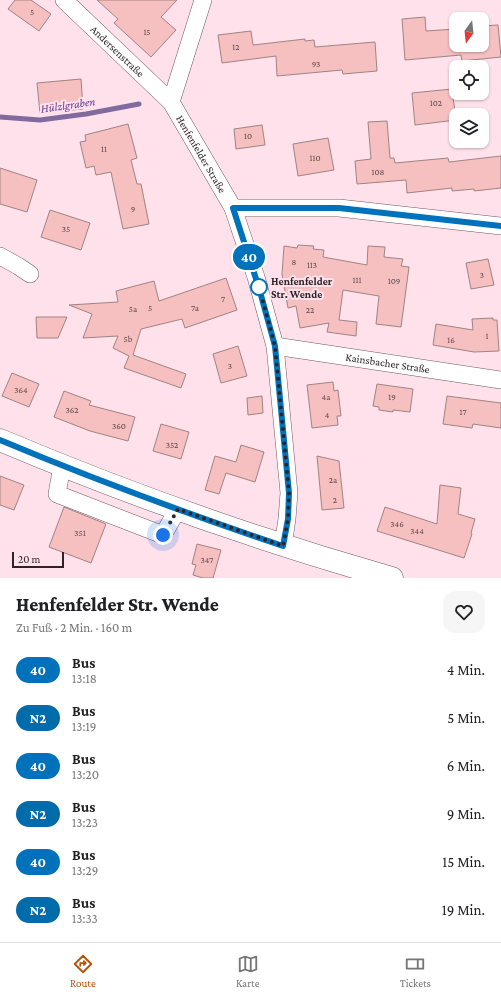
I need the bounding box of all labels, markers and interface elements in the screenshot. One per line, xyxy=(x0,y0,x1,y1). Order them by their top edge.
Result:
house number: 5 xyxy=(30,7,34,17)
north arrow xyxy=(449,12,489,52)
map controls xyxy=(449,12,489,148)
street label: Andersenstraße xyxy=(88,23,147,79)
house number: 15 xyxy=(143,27,151,37)
house number: 12 xyxy=(232,42,240,52)
house number: 93 xyxy=(312,59,320,69)
button: locate xyxy=(449,60,489,100)
water label: Hülzlgraben xyxy=(40,94,96,116)
house number: 102 xyxy=(430,98,442,108)
button: layers xyxy=(449,108,489,148)
street label: Henfenfelder Straße xyxy=(174,113,229,195)
house number: 10 xyxy=(244,131,252,141)
house number: 11 xyxy=(101,144,107,154)
house number: 110 xyxy=(309,153,321,163)
house number: 108 xyxy=(372,167,385,177)
house number: 9 xyxy=(131,204,136,214)
house number: 35 xyxy=(62,224,70,234)
line badge: 40 xyxy=(231,244,267,270)
text: 40 xyxy=(241,249,257,265)
house number: 8 xyxy=(292,257,297,267)
house number: 113 xyxy=(307,260,317,270)
house number: 3 xyxy=(480,270,484,280)
place label: Henfenfelder Str. Wende xyxy=(271,275,333,300)
house number: 111 xyxy=(353,275,361,285)
house number: 109 xyxy=(388,276,401,286)
marker: Henfenfelder Str. Wende xyxy=(250,278,268,296)
house number: 7 xyxy=(221,294,225,304)
house number: 5 xyxy=(148,303,152,313)
house number: 7a xyxy=(191,303,199,313)
house number: 5a xyxy=(129,304,137,314)
house number: 22 xyxy=(306,305,314,315)
house number: 1 xyxy=(486,331,489,341)
house number: 5b xyxy=(124,334,133,344)
house number: 16 xyxy=(447,335,455,345)
street label: Kainsbacher Straße xyxy=(345,351,431,375)
house number: 3 xyxy=(228,361,232,371)
house number: 364 xyxy=(14,385,28,395)
house number: 4a xyxy=(322,392,330,402)
house number: 19 xyxy=(388,392,396,402)
house number: 362 xyxy=(66,405,78,415)
house number: 17 xyxy=(459,407,467,417)
house number: 4 xyxy=(325,410,330,420)
house number: 360 xyxy=(112,421,126,431)
house number: 352 xyxy=(166,440,178,450)
house number: 2a xyxy=(329,475,337,485)
house number: 2 xyxy=(333,495,337,505)
house number: 346 xyxy=(390,519,404,529)
your location xyxy=(153,525,173,545)
house number: 344 xyxy=(410,526,424,536)
house number: 351 xyxy=(74,528,86,538)
scale bar xyxy=(12,550,64,569)
text: 20 m xyxy=(18,553,40,565)
house number: 347 xyxy=(201,555,213,565)
button: heart xyxy=(443,591,485,633)
text: Henfenfelder Str. Wende xyxy=(16,594,219,615)
text: Zu Fuß · 2 Min. · 160 m xyxy=(16,620,132,635)
text: Bus xyxy=(72,655,95,671)
text: 40 xyxy=(30,662,46,678)
text: 4 Min. xyxy=(447,662,485,678)
text: 13:18 xyxy=(72,671,97,686)
text: Bus xyxy=(72,703,95,719)
text: N2 xyxy=(30,710,46,726)
text: 5 Min. xyxy=(447,710,485,726)
text: 13:19 xyxy=(72,719,96,734)
text: Bus xyxy=(72,751,95,767)
text: 40 xyxy=(30,758,46,774)
text: 6 Min. xyxy=(447,758,485,774)
text: 13:20 xyxy=(72,767,99,782)
text: Bus xyxy=(72,799,95,815)
text: N2 xyxy=(30,806,46,822)
text: 9 Min. xyxy=(447,806,485,822)
text: 13:23 xyxy=(72,815,98,830)
text: Bus xyxy=(72,847,95,863)
text: 40 xyxy=(30,854,46,870)
text: 15 Min. xyxy=(442,854,485,870)
text: 13:29 xyxy=(72,863,98,878)
text: Bus xyxy=(72,895,95,911)
text: N2 xyxy=(30,902,46,918)
text: 19 Min. xyxy=(442,902,485,918)
text: 13:33 xyxy=(72,911,98,926)
tab: Route xyxy=(70,953,96,989)
tab: Karte xyxy=(236,953,260,989)
tab: Tickets xyxy=(400,953,431,989)

